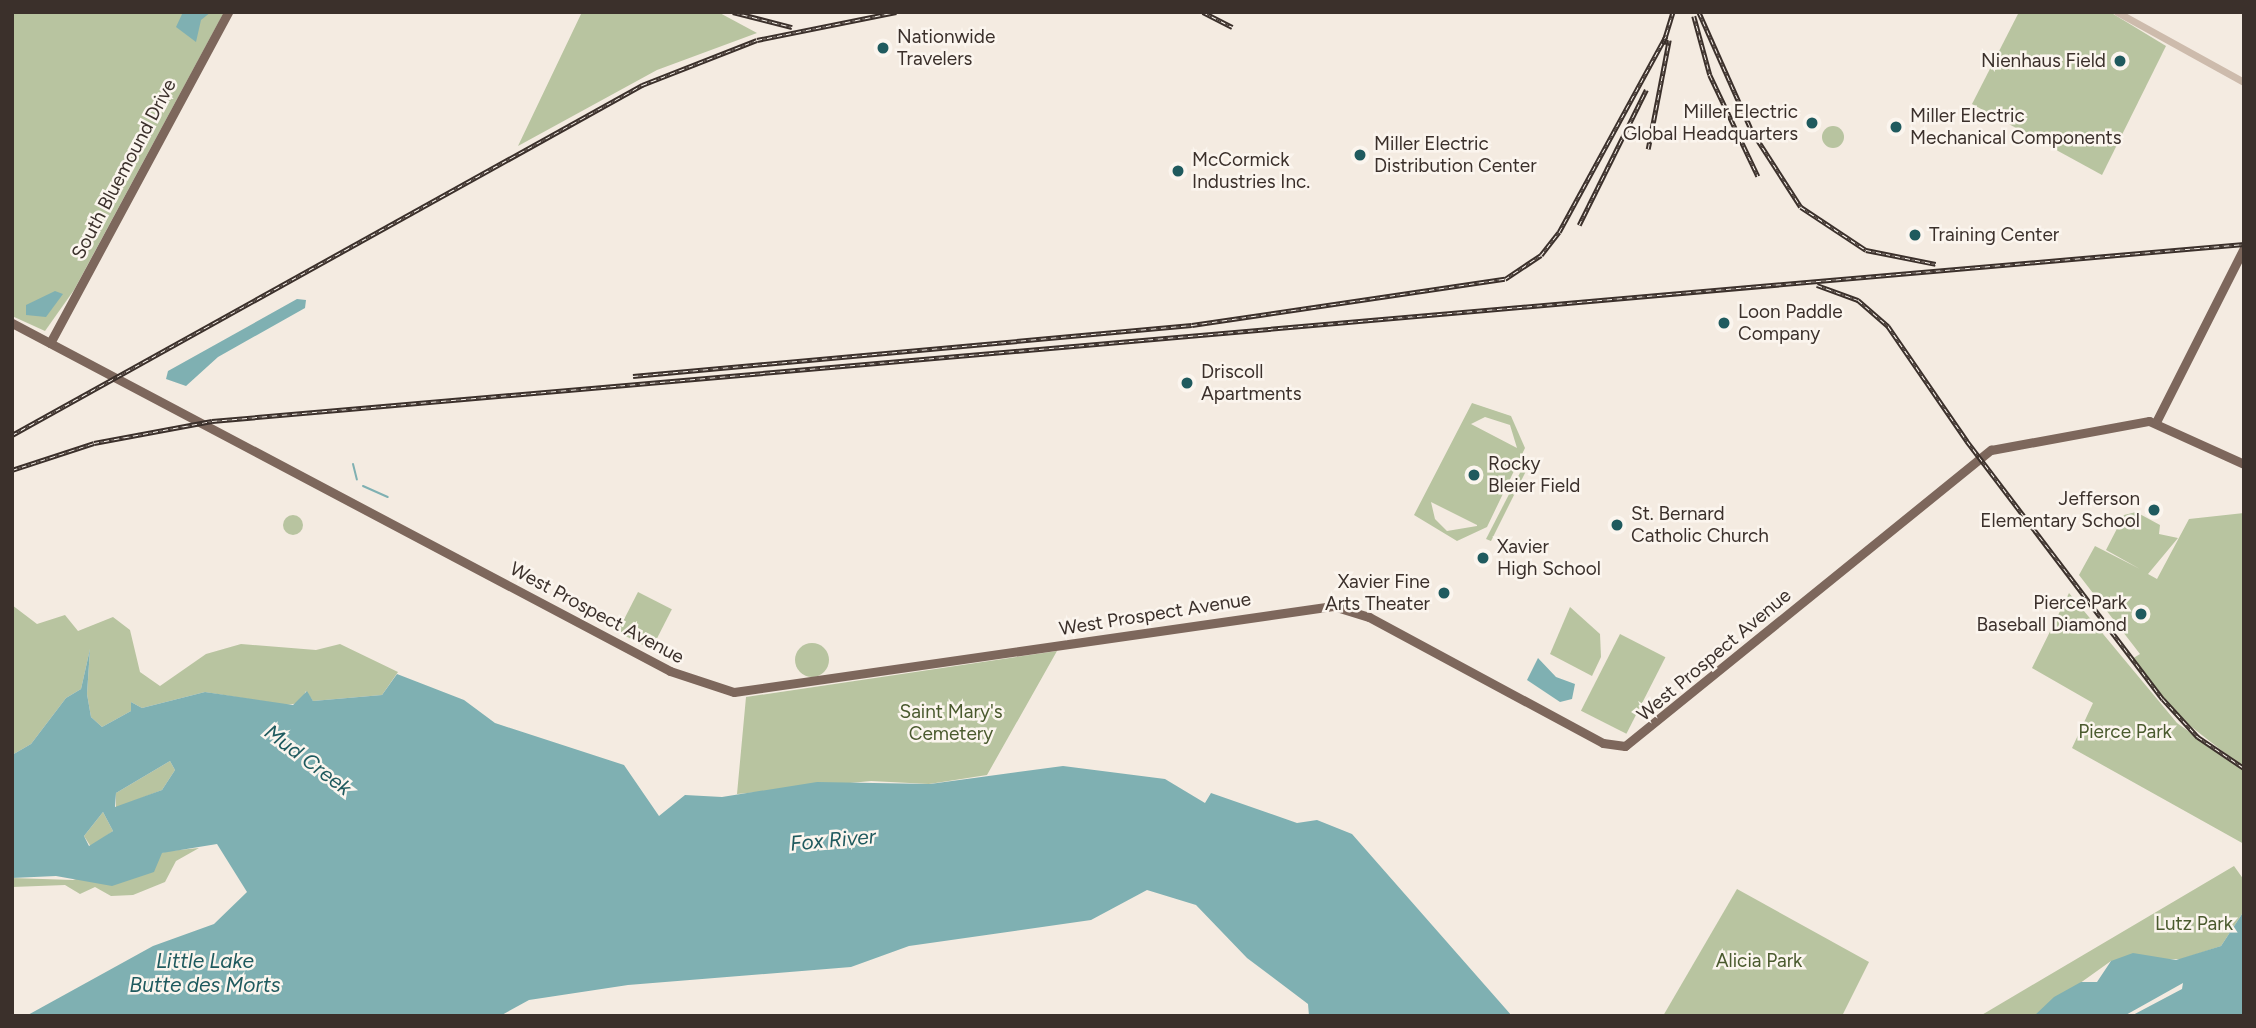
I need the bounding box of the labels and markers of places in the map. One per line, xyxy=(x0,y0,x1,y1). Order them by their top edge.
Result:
place label: Nationwide Travelers xyxy=(897,26,995,70)
marker: Nationwide Travelers xyxy=(875,40,891,56)
place label: Nienhaus Field xyxy=(1981,50,2106,72)
marker: Nienhaus Field xyxy=(2112,53,2128,69)
place label: Miller Electric Global Headquarters xyxy=(1623,101,1798,145)
place label: Miller Electric Mechanical Components xyxy=(1910,105,2122,149)
marker: Miller Electric Global Headquarters xyxy=(1804,115,1820,131)
marker: Miller Electric Mechanical Components xyxy=(1888,119,1904,135)
place label: Miller Electric Distribution Center xyxy=(1374,133,1537,177)
marker: Miller Electric Distribution Center xyxy=(1352,147,1368,163)
place label: McCormick Industries Inc. xyxy=(1192,149,1310,193)
marker: McCormick Industries Inc. xyxy=(1170,163,1186,179)
place label: Training Center xyxy=(1929,224,2059,246)
marker: Training Center xyxy=(1907,227,1923,243)
place label: Loon Paddle Company xyxy=(1738,301,1843,345)
marker: Loon Paddle Company xyxy=(1716,315,1732,331)
place label: Driscoll Apartments xyxy=(1201,361,1302,405)
marker: Driscoll Apartments xyxy=(1179,375,1195,391)
place label: Rocky Bleier Field xyxy=(1488,453,1580,497)
marker: Rocky Bleier Field xyxy=(1466,467,1482,483)
place label: Jefferson Elementary School xyxy=(1980,488,2140,532)
marker: Jefferson Elementary School xyxy=(2146,502,2162,518)
place label: St. Bernard Catholic Church xyxy=(1631,503,1769,547)
marker: St. Bernard Catholic Church xyxy=(1609,517,1625,533)
place label: Xavier High School xyxy=(1497,536,1601,580)
marker: Xavier High School xyxy=(1475,550,1491,566)
place label: Xavier Fine Arts Theater xyxy=(1325,571,1430,615)
marker: Xavier Fine Arts Theater xyxy=(1436,585,1452,601)
place label: Pierce Park Baseball Diamond xyxy=(1977,592,2127,636)
marker: Pierce Park Baseball Diamond xyxy=(2133,606,2149,622)

